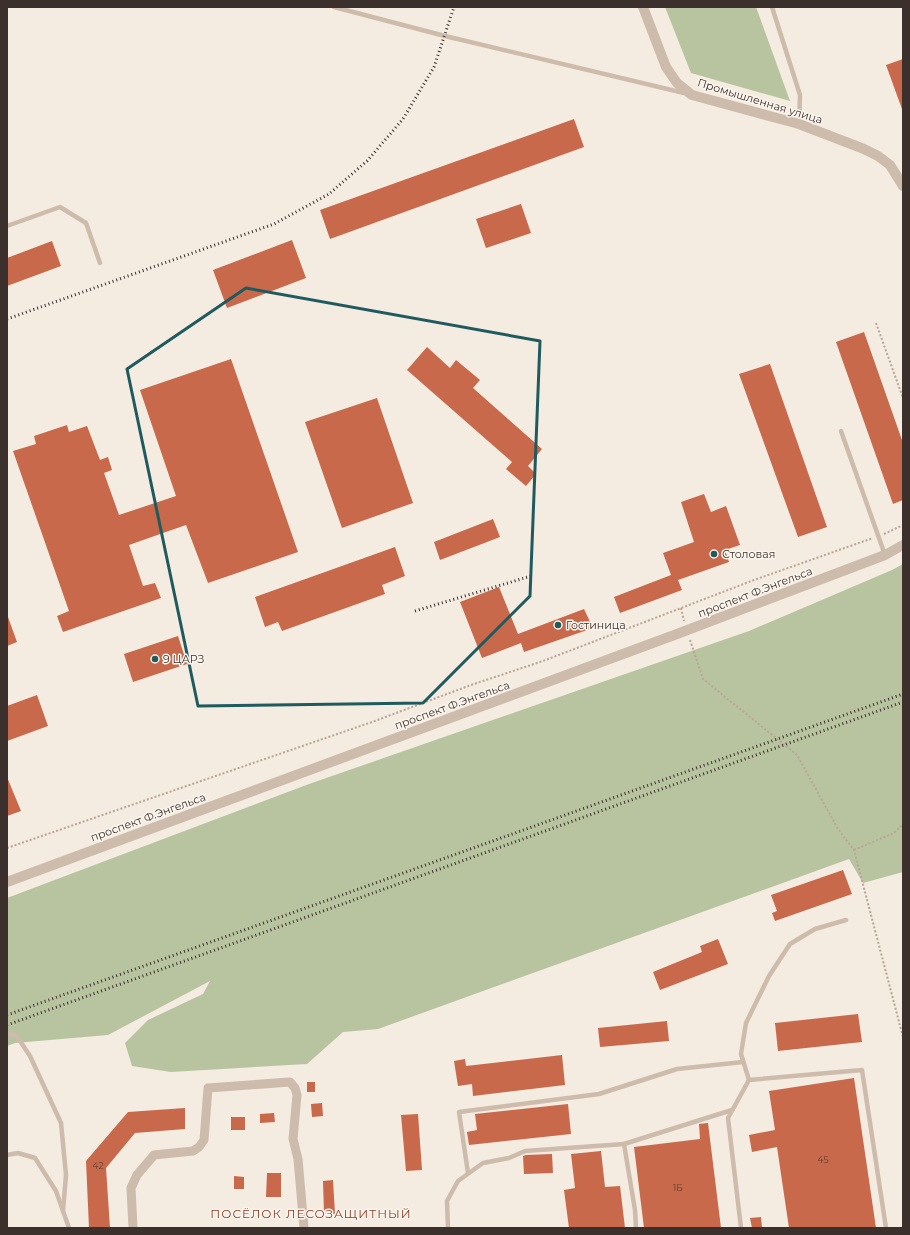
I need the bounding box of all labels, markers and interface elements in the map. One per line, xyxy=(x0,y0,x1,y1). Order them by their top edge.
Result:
street label: Промышленная улица xyxy=(696,75,824,127)
place label: Столовая xyxy=(722,547,775,561)
marker: Столовая xyxy=(709,549,719,559)
street label: проспект Ф.Энгельса xyxy=(696,564,814,620)
place label: Гостиница xyxy=(566,618,626,632)
marker: Гостиница xyxy=(553,620,563,630)
place label: 9 ЦАРЗ xyxy=(163,652,204,666)
marker: 9 ЦАРЗ xyxy=(150,654,160,664)
street label: проспект Ф.Энгельса xyxy=(393,678,511,732)
street label: проспект Ф.Энгельса xyxy=(89,790,207,844)
house number: 45 xyxy=(817,1154,829,1165)
house number: 42 xyxy=(92,1160,104,1171)
house number: 1Б xyxy=(673,1182,683,1193)
district label: ПОСЁЛОК ЛЕСОЗАЩИТНЫЙ xyxy=(210,1206,412,1221)

